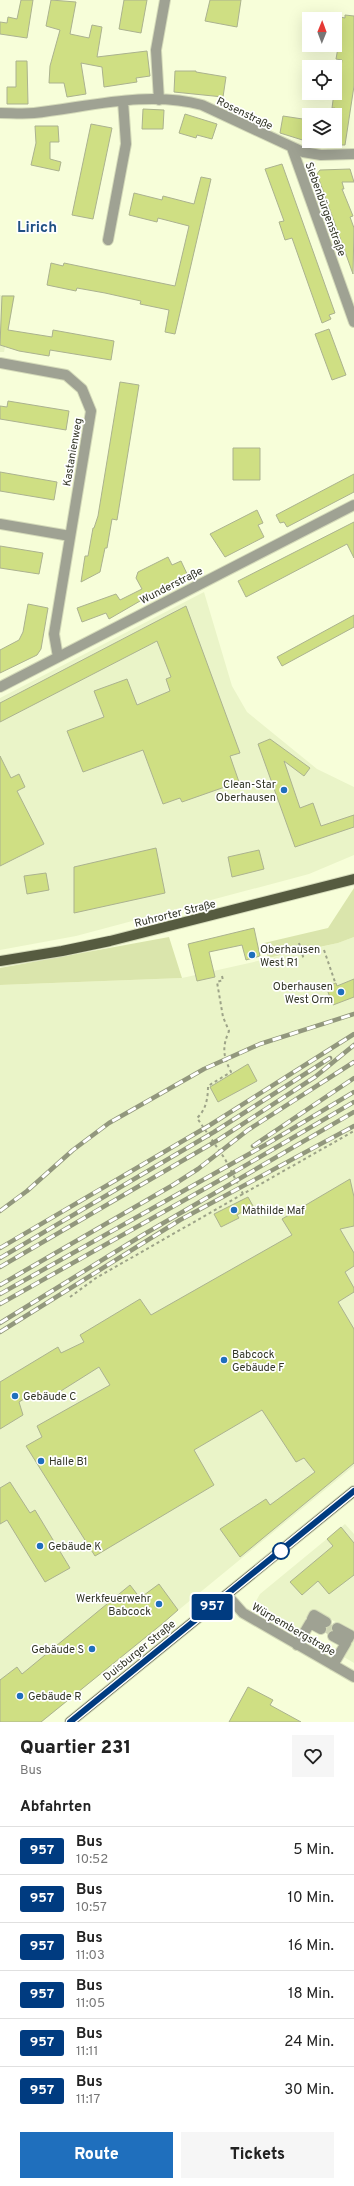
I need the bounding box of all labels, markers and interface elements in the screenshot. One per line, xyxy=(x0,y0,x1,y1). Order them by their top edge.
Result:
north arrow xyxy=(302,12,342,52)
map controls xyxy=(302,12,342,148)
button: locate xyxy=(302,60,342,100)
street label: Rosenstraße xyxy=(214,94,275,134)
button: layers xyxy=(302,108,342,148)
street label: Siebenbürgenstraße xyxy=(302,160,349,258)
district label: Lirich xyxy=(17,219,57,238)
street label: Kastanienweg xyxy=(60,417,86,487)
street label: Wunderstraße xyxy=(138,564,205,608)
place label: Clean-Star Oberhausen xyxy=(216,778,277,805)
marker: Clean-Star Oberhausen xyxy=(279,785,289,795)
street label: Ruhrorter Straße xyxy=(133,897,217,931)
place label: Oberhausen West R1 xyxy=(260,943,320,970)
marker: Oberhausen West R1 xyxy=(247,950,257,960)
place label: Oberhausen West Orm xyxy=(273,980,333,1007)
marker: Oberhausen West Orm xyxy=(336,987,346,997)
place label: Mathilde Maf xyxy=(242,1204,305,1218)
marker: Mathilde Maf xyxy=(229,1205,239,1215)
place label: Babcock Gebäude F xyxy=(232,1348,284,1375)
marker: Babcock Gebäude F xyxy=(219,1355,229,1365)
place label: Gebäude C xyxy=(23,1390,76,1404)
marker: Gebäude C xyxy=(10,1391,20,1401)
place label: Halle B1 xyxy=(49,1455,88,1469)
marker: Halle B1 xyxy=(36,1456,46,1466)
place label: Gebäude K xyxy=(48,1540,102,1554)
marker: Gebäude K xyxy=(35,1541,45,1551)
unlabelled marker xyxy=(272,1542,290,1560)
place label: Werkfeuerwehr Babcock xyxy=(76,1592,152,1619)
line badge: 957 xyxy=(189,1594,235,1620)
text: 957 xyxy=(200,1598,224,1615)
marker: Werkfeuerwehr Babcock xyxy=(154,1599,164,1609)
street label: Würpembergstraße xyxy=(249,1600,338,1660)
street label: Duisburger Straße xyxy=(101,1617,179,1684)
place label: Gebäude S xyxy=(31,1643,84,1657)
marker: Gebäude S xyxy=(87,1644,97,1654)
place label: Gebäude R xyxy=(28,1690,82,1704)
marker: Gebäude R xyxy=(15,1691,25,1701)
button: heart xyxy=(292,1735,334,1777)
text: Quartier 231 xyxy=(20,1736,131,1760)
text: Bus xyxy=(20,1763,42,1779)
text: Abfahrten xyxy=(20,1798,91,1817)
text: Bus xyxy=(76,1833,103,1852)
text: 5 Min. xyxy=(293,1841,334,1860)
text: 957 xyxy=(30,1842,54,1859)
text: 10:52 xyxy=(76,1852,108,1868)
text: Bus xyxy=(76,1881,103,1900)
text: 10 Min. xyxy=(287,1889,334,1908)
text: 957 xyxy=(30,1890,54,1907)
text: 10:57 xyxy=(76,1900,107,1916)
text: Bus xyxy=(76,1929,103,1948)
text: 16 Min. xyxy=(288,1937,334,1956)
text: 957 xyxy=(30,1938,54,1955)
text: 11:03 xyxy=(76,1948,105,1964)
text: Bus xyxy=(76,1977,103,1996)
text: 18 Min. xyxy=(288,1985,334,2004)
text: 957 xyxy=(30,1986,54,2003)
text: 11:05 xyxy=(76,1996,105,2012)
text: Bus xyxy=(76,2025,103,2044)
text: 24 Min. xyxy=(284,2033,334,2052)
text: 957 xyxy=(30,2034,54,2051)
text: 11:11 xyxy=(76,2044,98,2060)
text: Bus xyxy=(76,2073,103,2092)
text: 30 Min. xyxy=(284,2081,334,2100)
text: 957 xyxy=(30,2082,54,2099)
text: 11:17 xyxy=(76,2092,100,2108)
button: Route xyxy=(20,2132,173,2178)
button: Tickets xyxy=(181,2132,334,2178)

